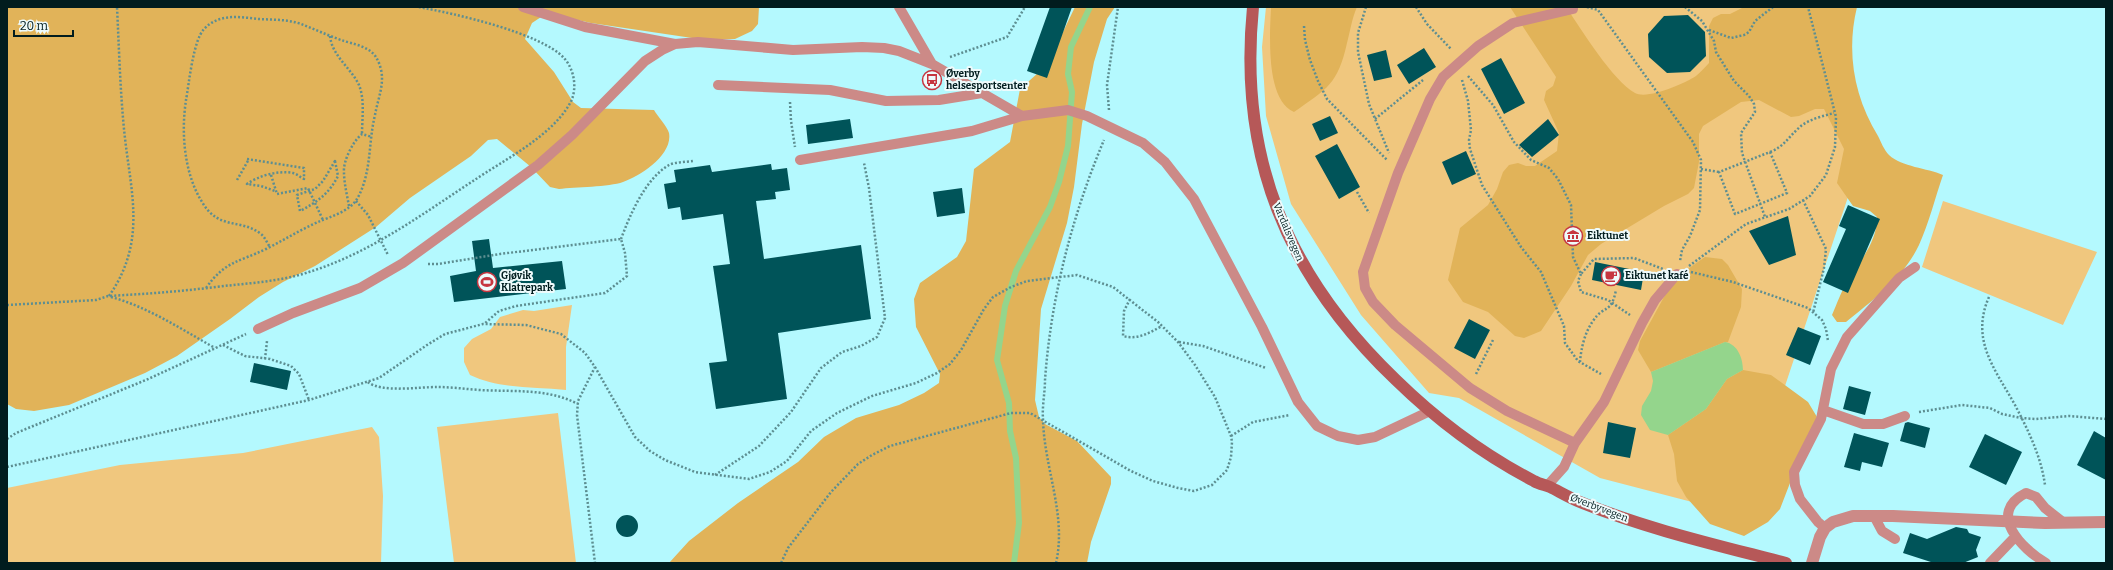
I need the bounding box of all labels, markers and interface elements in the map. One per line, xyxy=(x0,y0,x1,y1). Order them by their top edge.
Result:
scale bar xyxy=(14,12,73,38)
text: 20 m xyxy=(20,19,49,33)
place label: Øverby helsesportsenter xyxy=(946,68,1028,92)
bus stop icon: Øverby helsesportsenter xyxy=(921,69,943,91)
street label: Vardalsvegen xyxy=(1270,201,1306,264)
museum icon: Eiktunet xyxy=(1562,225,1584,247)
place label: Eiktunet xyxy=(1587,230,1628,242)
cafe icon: Eiktunet kafé xyxy=(1600,265,1622,287)
place label: Eiktunet kafé xyxy=(1625,269,1689,282)
place label: Gjøvik Klatrepark xyxy=(501,270,553,294)
sports icon: Gjøvik Klatrepark xyxy=(476,271,498,293)
street label: Øverbyvegen xyxy=(1568,491,1630,525)

